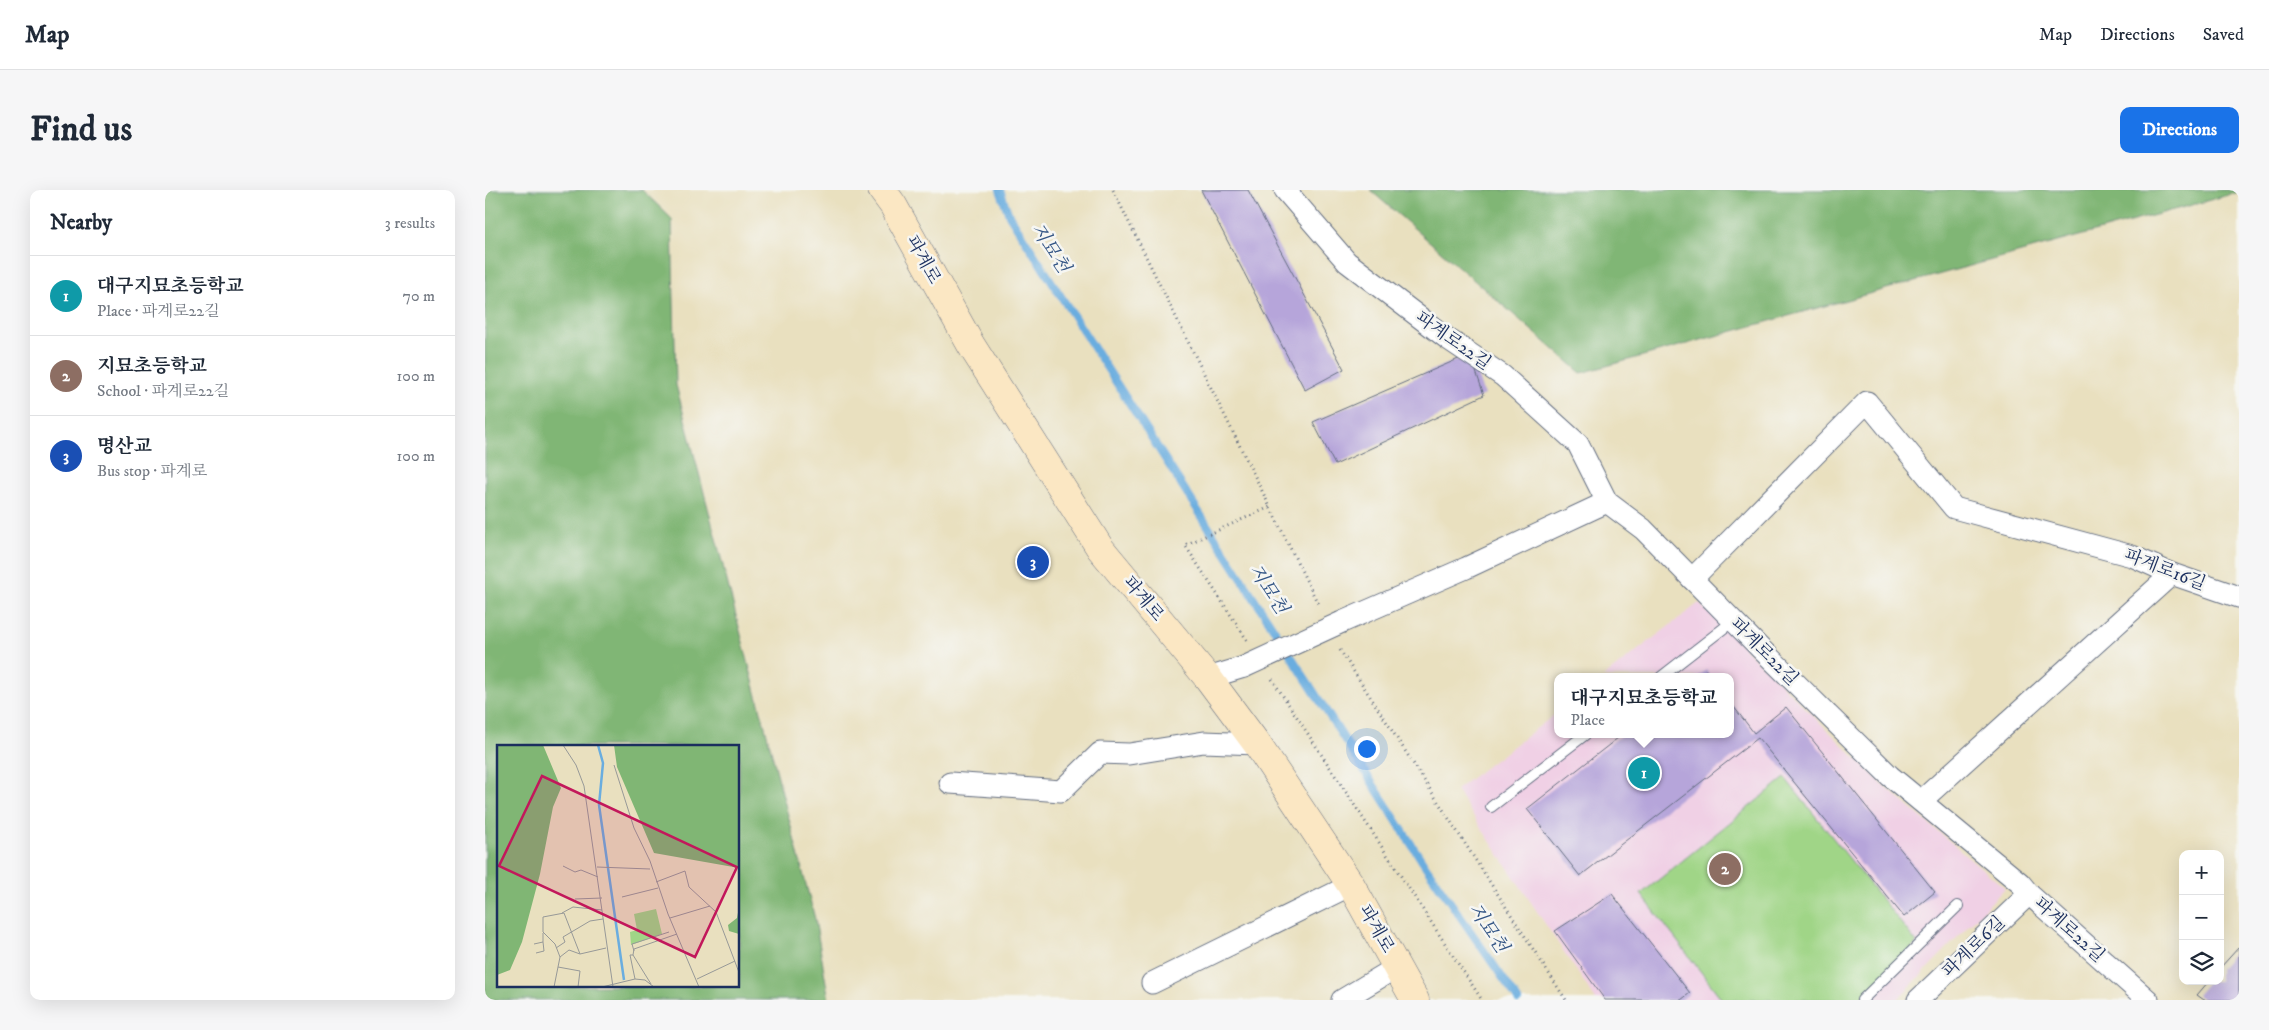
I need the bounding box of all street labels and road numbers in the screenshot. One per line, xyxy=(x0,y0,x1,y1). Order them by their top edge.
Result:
street label: 파계로 xyxy=(901,232,945,288)
street label: 파계로22길 xyxy=(1411,307,1495,375)
street label: 파계로16길 xyxy=(2121,544,2209,596)
street label: 파계로 xyxy=(1118,572,1168,626)
street label: 파계로22길 xyxy=(1725,613,1803,691)
street label: 파계로22길 xyxy=(2029,893,2109,967)
street label: 파계로 xyxy=(1353,901,1399,957)
street label: 파계로6길 xyxy=(1938,912,2010,982)

